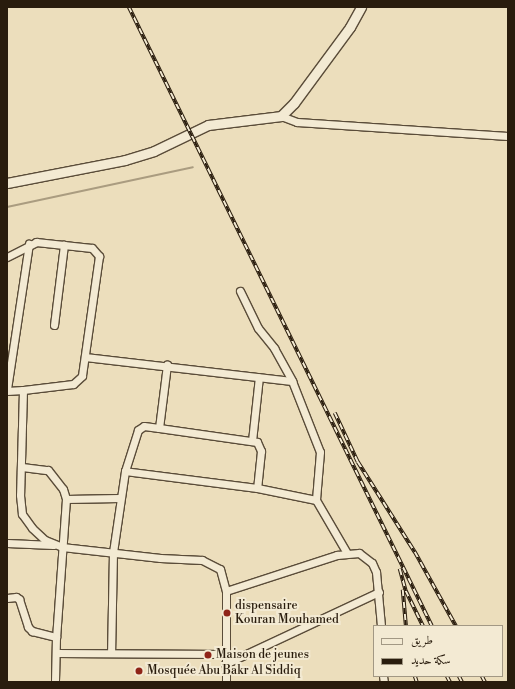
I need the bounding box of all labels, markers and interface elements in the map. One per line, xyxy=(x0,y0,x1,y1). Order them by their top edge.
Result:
place label: dispensaire Kouran Mouhamed xyxy=(235,599,339,627)
marker: dispensaire Kouran Mouhamed xyxy=(222,608,232,618)
legend xyxy=(373,625,503,677)
text: طريق xyxy=(411,633,433,648)
place label: Maison de jeunes xyxy=(216,648,309,662)
marker: Maison de jeunes xyxy=(203,650,213,660)
text: سكة حديد xyxy=(411,653,451,668)
place label: Mosquée Abu Bakr Al Siddiq xyxy=(147,664,301,678)
marker: Mosquée Abu Bakr Al Siddiq xyxy=(134,666,144,676)

